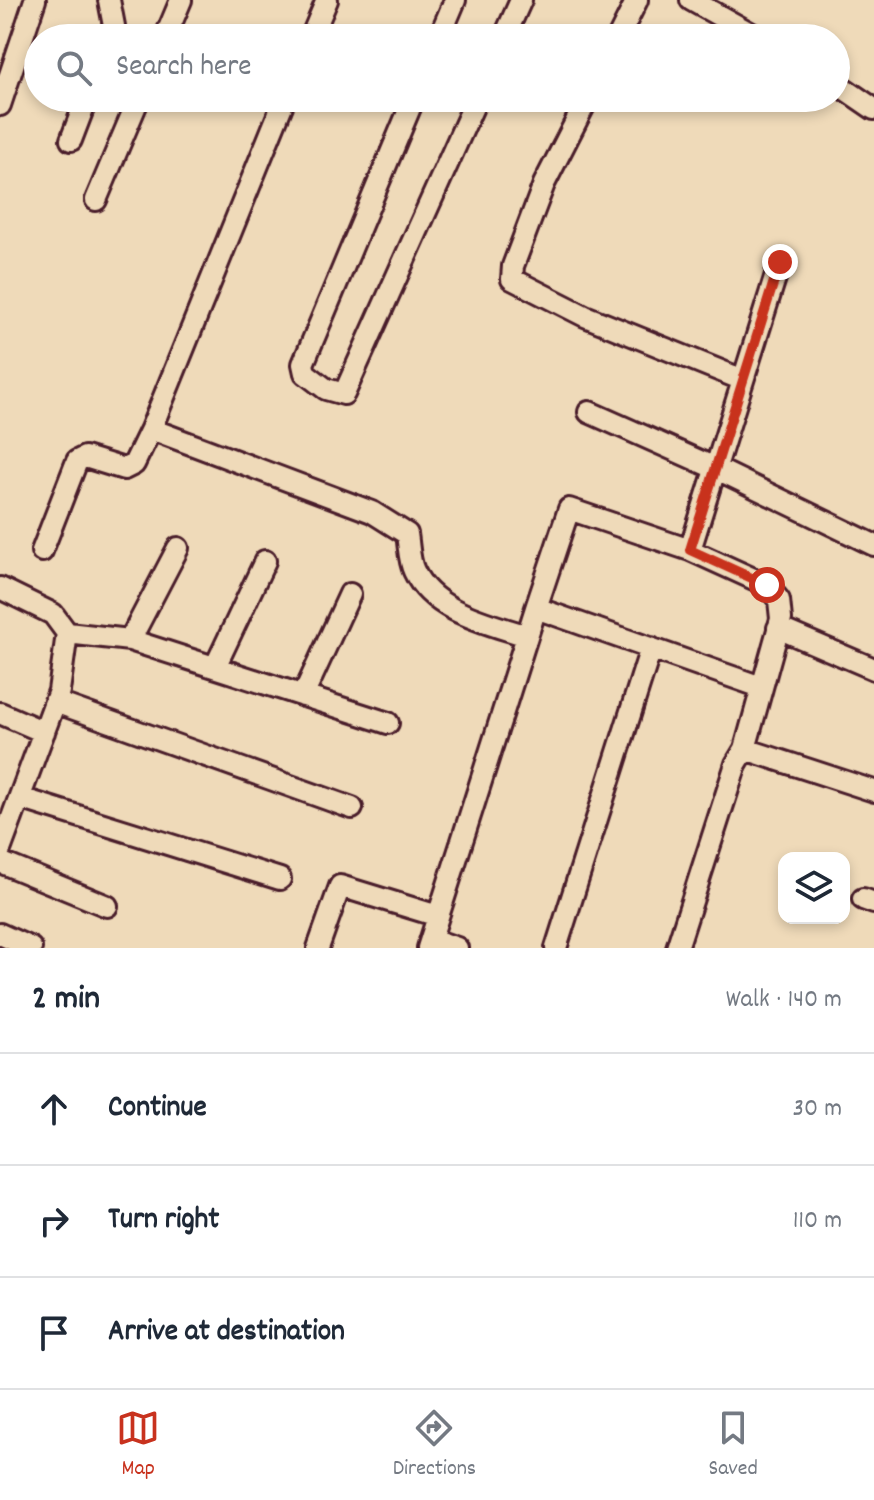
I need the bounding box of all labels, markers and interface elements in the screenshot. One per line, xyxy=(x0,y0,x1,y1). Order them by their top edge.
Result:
search box xyxy=(24,24,850,112)
icon: search xyxy=(52,46,96,90)
text: Search here xyxy=(116,47,252,90)
route end xyxy=(762,244,798,280)
route start xyxy=(749,567,785,603)
map controls xyxy=(778,852,850,924)
button: layers xyxy=(778,852,850,924)
text: 2 min xyxy=(32,976,100,1025)
text: Walk · 140 m xyxy=(726,982,842,1019)
icon: ahead xyxy=(32,1087,76,1131)
text: Continue xyxy=(108,1088,207,1131)
text: 30 m xyxy=(792,1091,842,1128)
icon: right xyxy=(32,1199,76,1243)
text: Turn right xyxy=(108,1200,219,1243)
text: 110 m xyxy=(793,1203,842,1240)
icon: arrive xyxy=(32,1311,76,1355)
text: Arrive at destination xyxy=(108,1312,345,1355)
tab: Map xyxy=(116,1406,160,1485)
tab: Directions xyxy=(393,1406,476,1485)
tab: Saved xyxy=(709,1406,758,1485)

